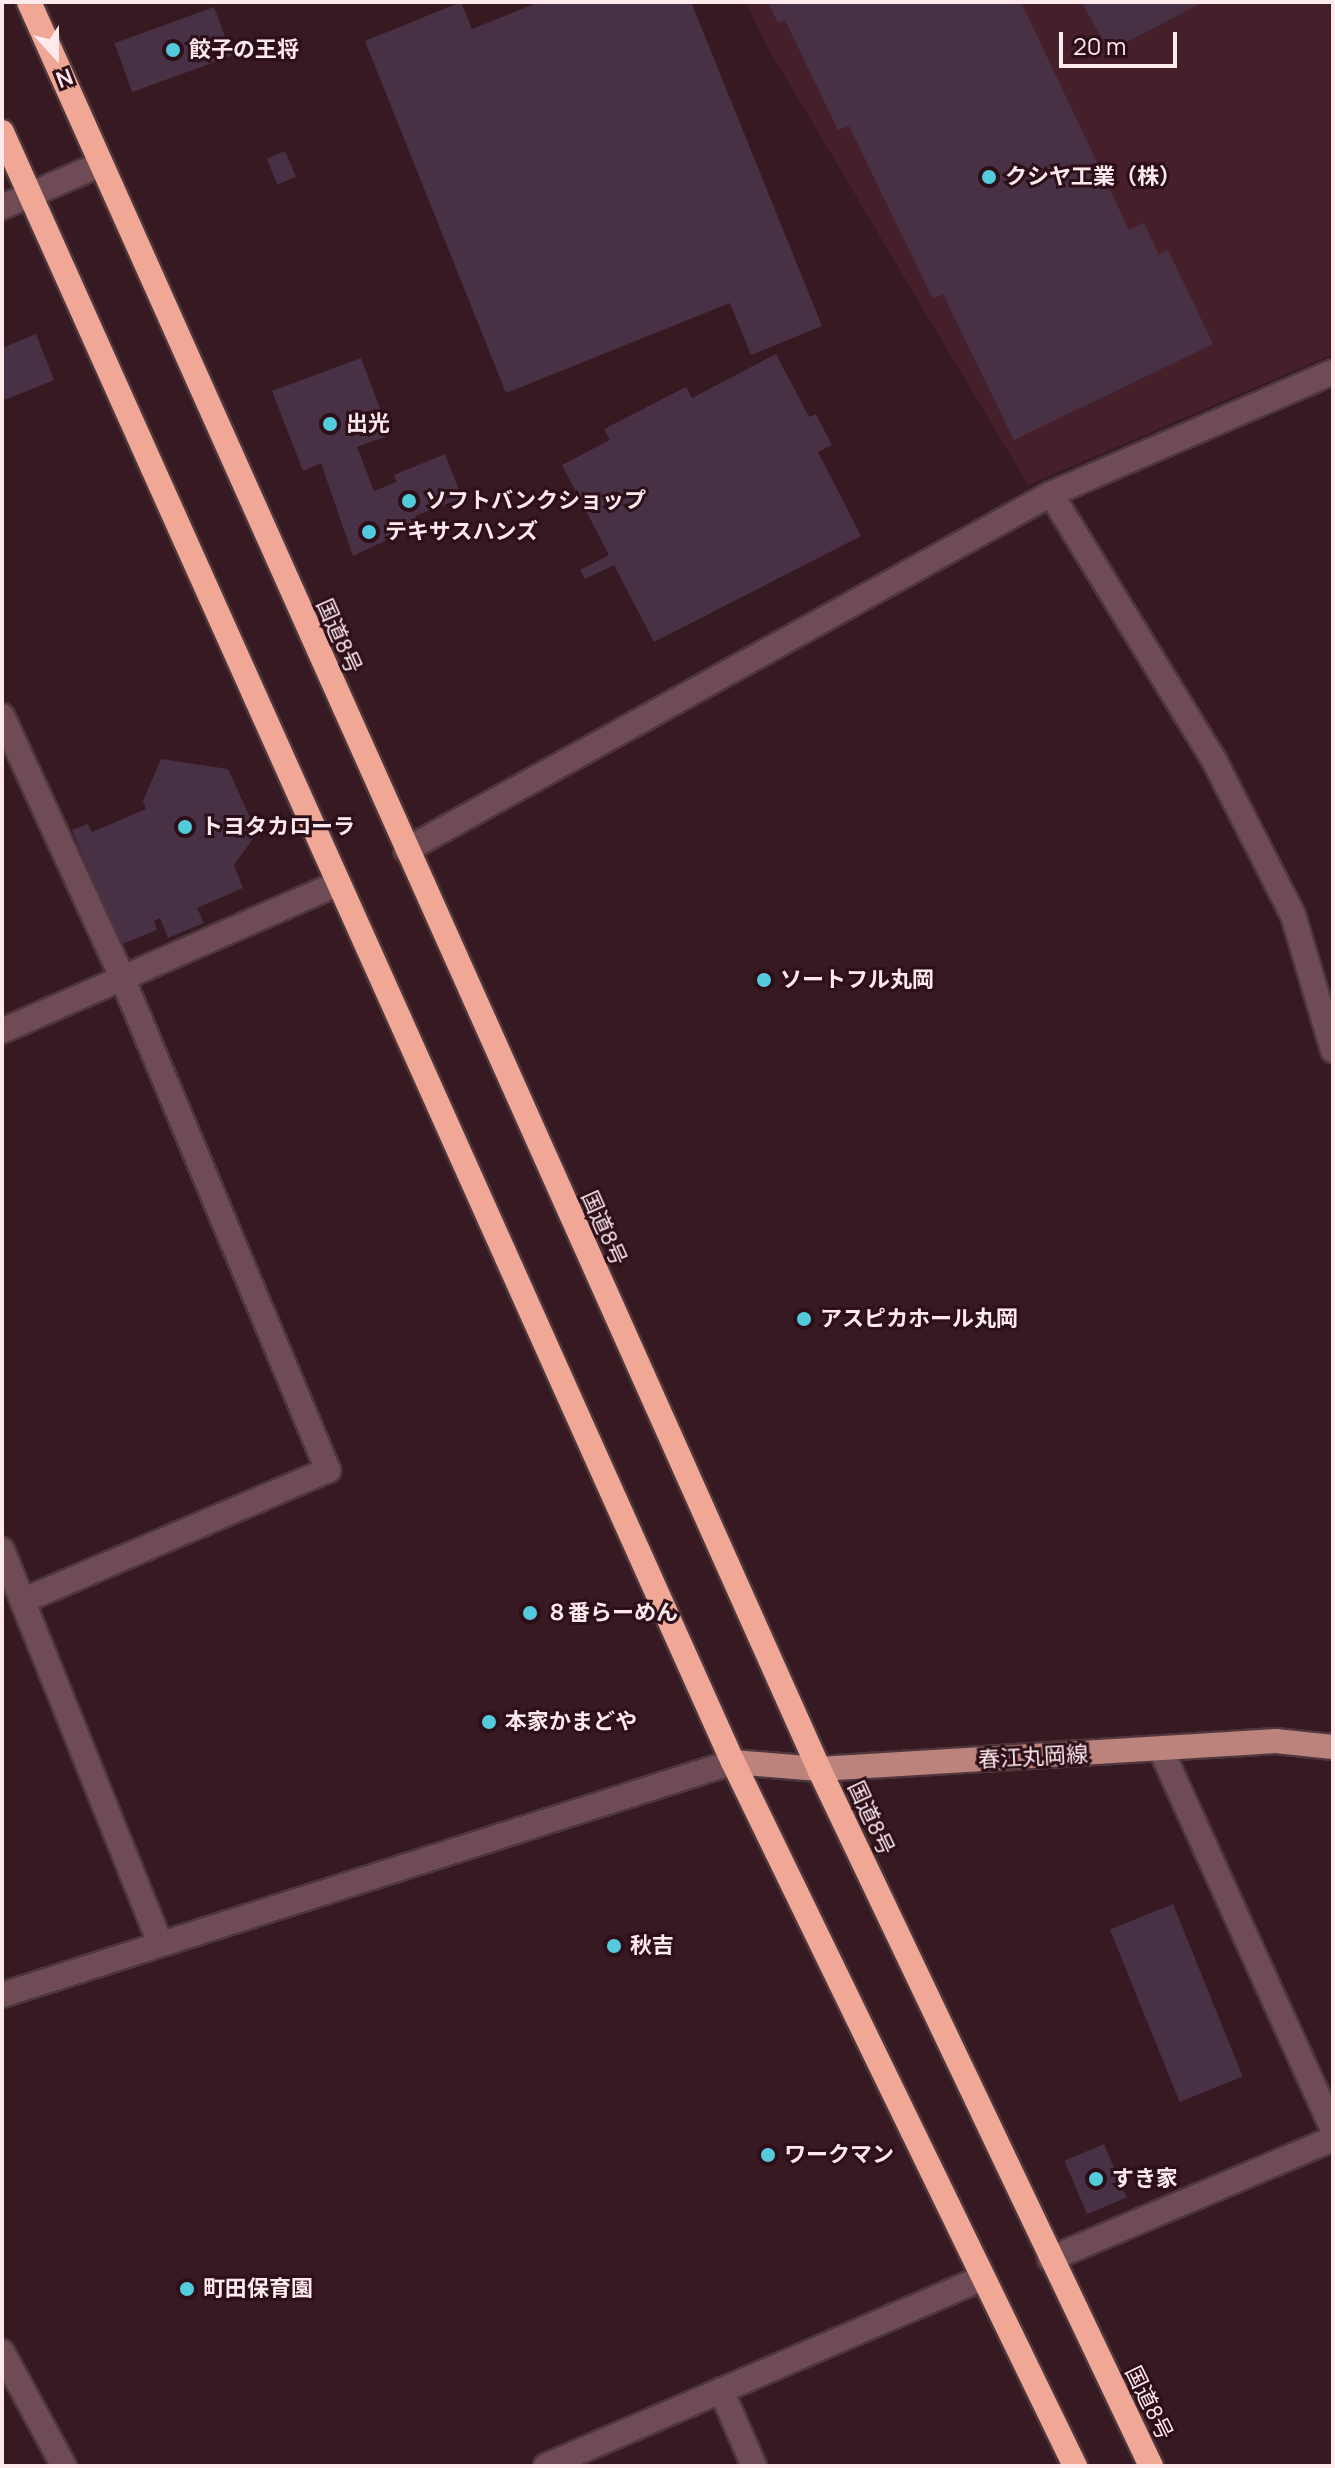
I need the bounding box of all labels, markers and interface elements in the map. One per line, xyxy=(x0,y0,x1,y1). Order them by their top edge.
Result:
north arrow xyxy=(16,16,96,96)
scale bar xyxy=(1063,16,1181,66)
text: 20 m xyxy=(1073,29,1126,62)
place label: 餃子の王将 xyxy=(189,37,299,63)
marker: 餃子の王将 xyxy=(164,41,182,59)
text: N xyxy=(52,62,77,95)
place label: クシヤ工業（株） xyxy=(1005,164,1181,190)
marker: クシヤ工業（株） xyxy=(980,168,998,186)
place label: 出光 xyxy=(346,411,390,437)
marker: 出光 xyxy=(321,415,339,433)
place label: ソフトバンクショップ xyxy=(425,488,645,514)
marker: ソフトバンクショップ xyxy=(400,492,418,510)
place label: テキサスハンズ xyxy=(385,519,539,545)
marker: テキサスハンズ xyxy=(360,523,378,541)
street label: 国道8号 xyxy=(311,595,367,677)
place label: トヨタカローラ xyxy=(201,814,355,840)
marker: トヨタカローラ xyxy=(176,818,194,836)
place label: ソートフル丸岡 xyxy=(780,967,934,993)
marker: ソートフル丸岡 xyxy=(755,971,773,989)
street label: 国道8号 xyxy=(576,1187,632,1269)
place label: アスピカホール丸岡 xyxy=(820,1306,1018,1332)
marker: アスピカホール丸岡 xyxy=(795,1310,813,1328)
place label: ８番らーめん xyxy=(546,1600,678,1626)
marker: ８番らーめん xyxy=(521,1604,539,1622)
place label: 本家かまどや xyxy=(505,1709,637,1735)
marker: 本家かまどや xyxy=(480,1713,498,1731)
street label: 春江丸岡線 xyxy=(977,1741,1089,1773)
street label: 国道8号 xyxy=(842,1777,900,1859)
place label: 秋吉 xyxy=(630,1933,674,1959)
marker: 秋吉 xyxy=(605,1937,623,1955)
place label: ワークマン xyxy=(784,2142,894,2168)
marker: ワークマン xyxy=(759,2146,777,2164)
place label: すき家 xyxy=(1112,2166,1178,2192)
marker: すき家 xyxy=(1087,2170,1105,2188)
place label: 町田保育園 xyxy=(203,2276,313,2302)
marker: 町田保育園 xyxy=(178,2280,196,2298)
street label: 国道8号 xyxy=(1120,2362,1178,2444)

